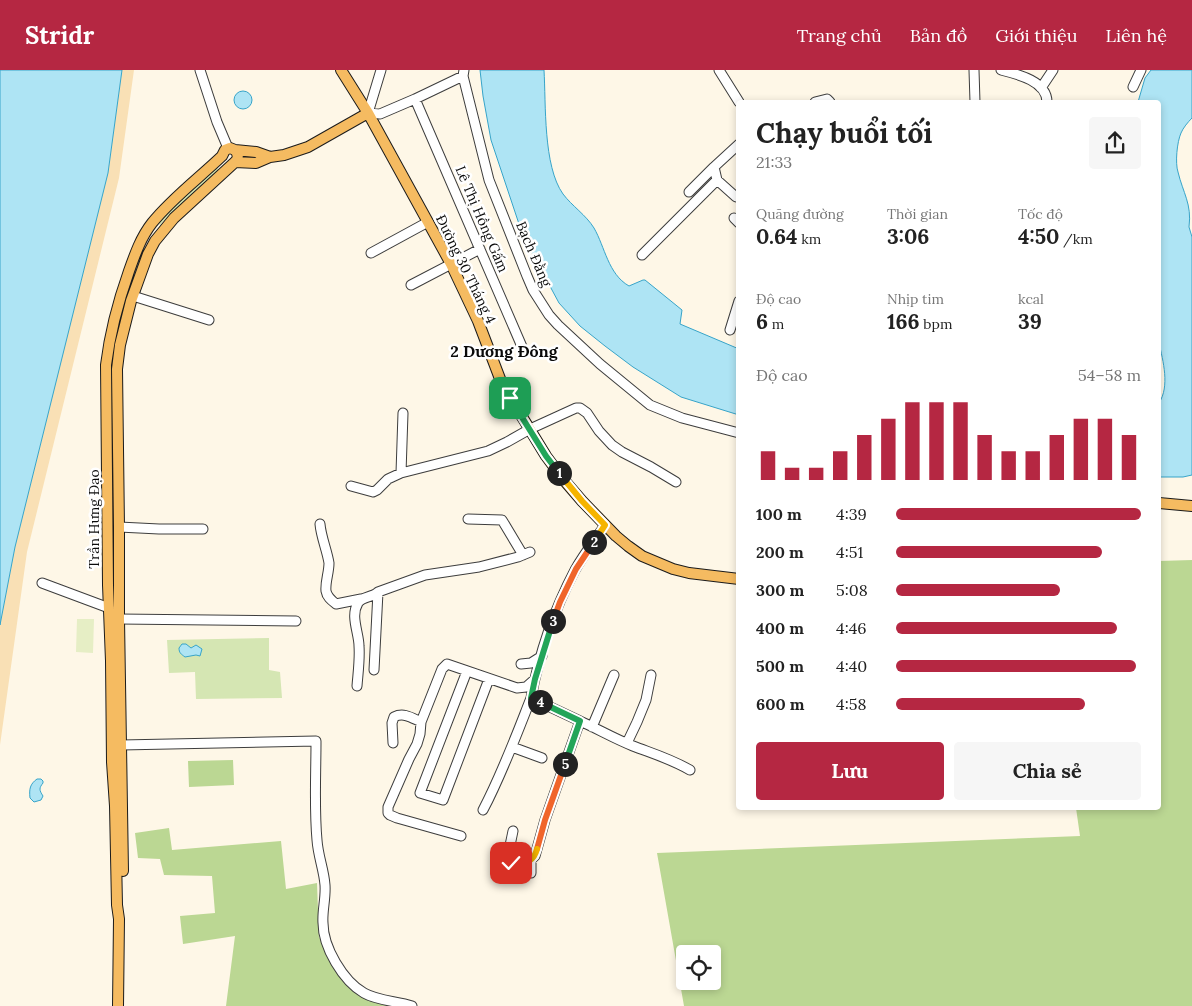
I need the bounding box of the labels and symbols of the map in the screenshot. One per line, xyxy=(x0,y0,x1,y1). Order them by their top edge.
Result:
street label: Lê Thị Hồng Gấm xyxy=(451,163,513,275)
street label: Đường 30 Tháng 4 xyxy=(432,212,500,327)
street label: Bạch Đằng xyxy=(512,219,556,290)
district label: 2 Dương Đông xyxy=(450,341,559,361)
pin xyxy=(489,377,531,419)
pin: 1 xyxy=(546,460,572,486)
street label: Trần Hưng Đạo xyxy=(85,469,103,569)
pin: 2 xyxy=(582,530,606,554)
pin: 3 xyxy=(540,608,566,634)
pin: 4 xyxy=(528,690,552,714)
pin: 5 xyxy=(552,752,578,776)
pin xyxy=(490,842,532,884)

